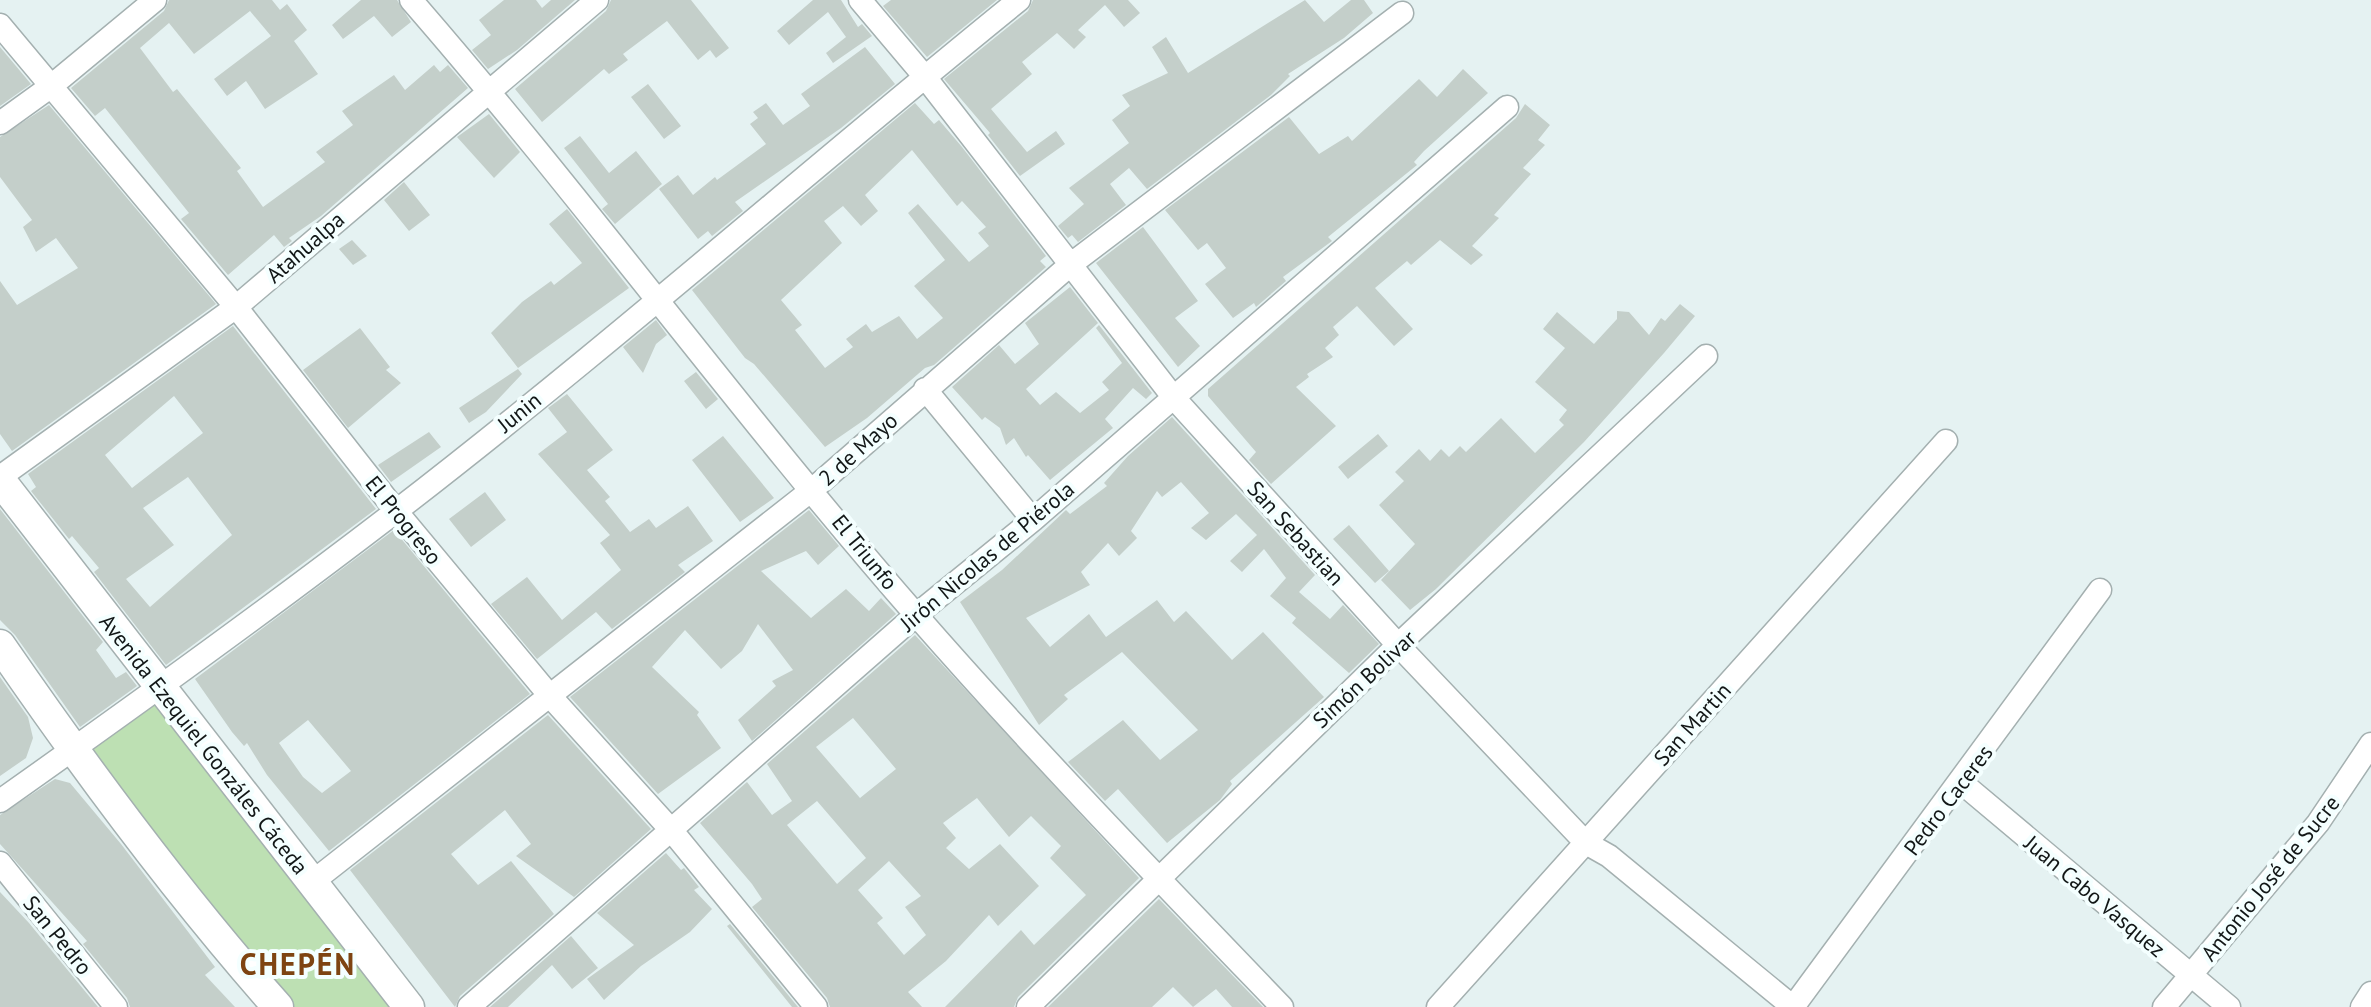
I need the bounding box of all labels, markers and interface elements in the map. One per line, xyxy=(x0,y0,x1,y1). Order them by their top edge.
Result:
street label: Atahualpa xyxy=(260,205,350,289)
street label: Junin xyxy=(491,386,547,439)
street label: 2 de Mayo xyxy=(813,406,903,492)
street label: El Progreso xyxy=(360,470,448,570)
street label: Jirón Nicolas de Piérola xyxy=(893,475,1080,638)
street label: San Sebastian xyxy=(1242,475,1350,591)
street label: El Triunfo xyxy=(826,509,904,595)
street label: Avenida Ezequiel Gonzáles Cáceda xyxy=(94,608,314,880)
street label: Simón Bolivar xyxy=(1307,624,1422,734)
street label: San Martin xyxy=(1647,677,1737,771)
street label: Pedro Caceres xyxy=(1897,739,1999,861)
street label: Antonio José de Sucre xyxy=(2195,790,2345,966)
street label: Juan Cabo Vasquez xyxy=(2018,828,2171,963)
street label: San Pedro xyxy=(17,890,99,980)
district label: CHEPÉN xyxy=(240,944,356,983)

